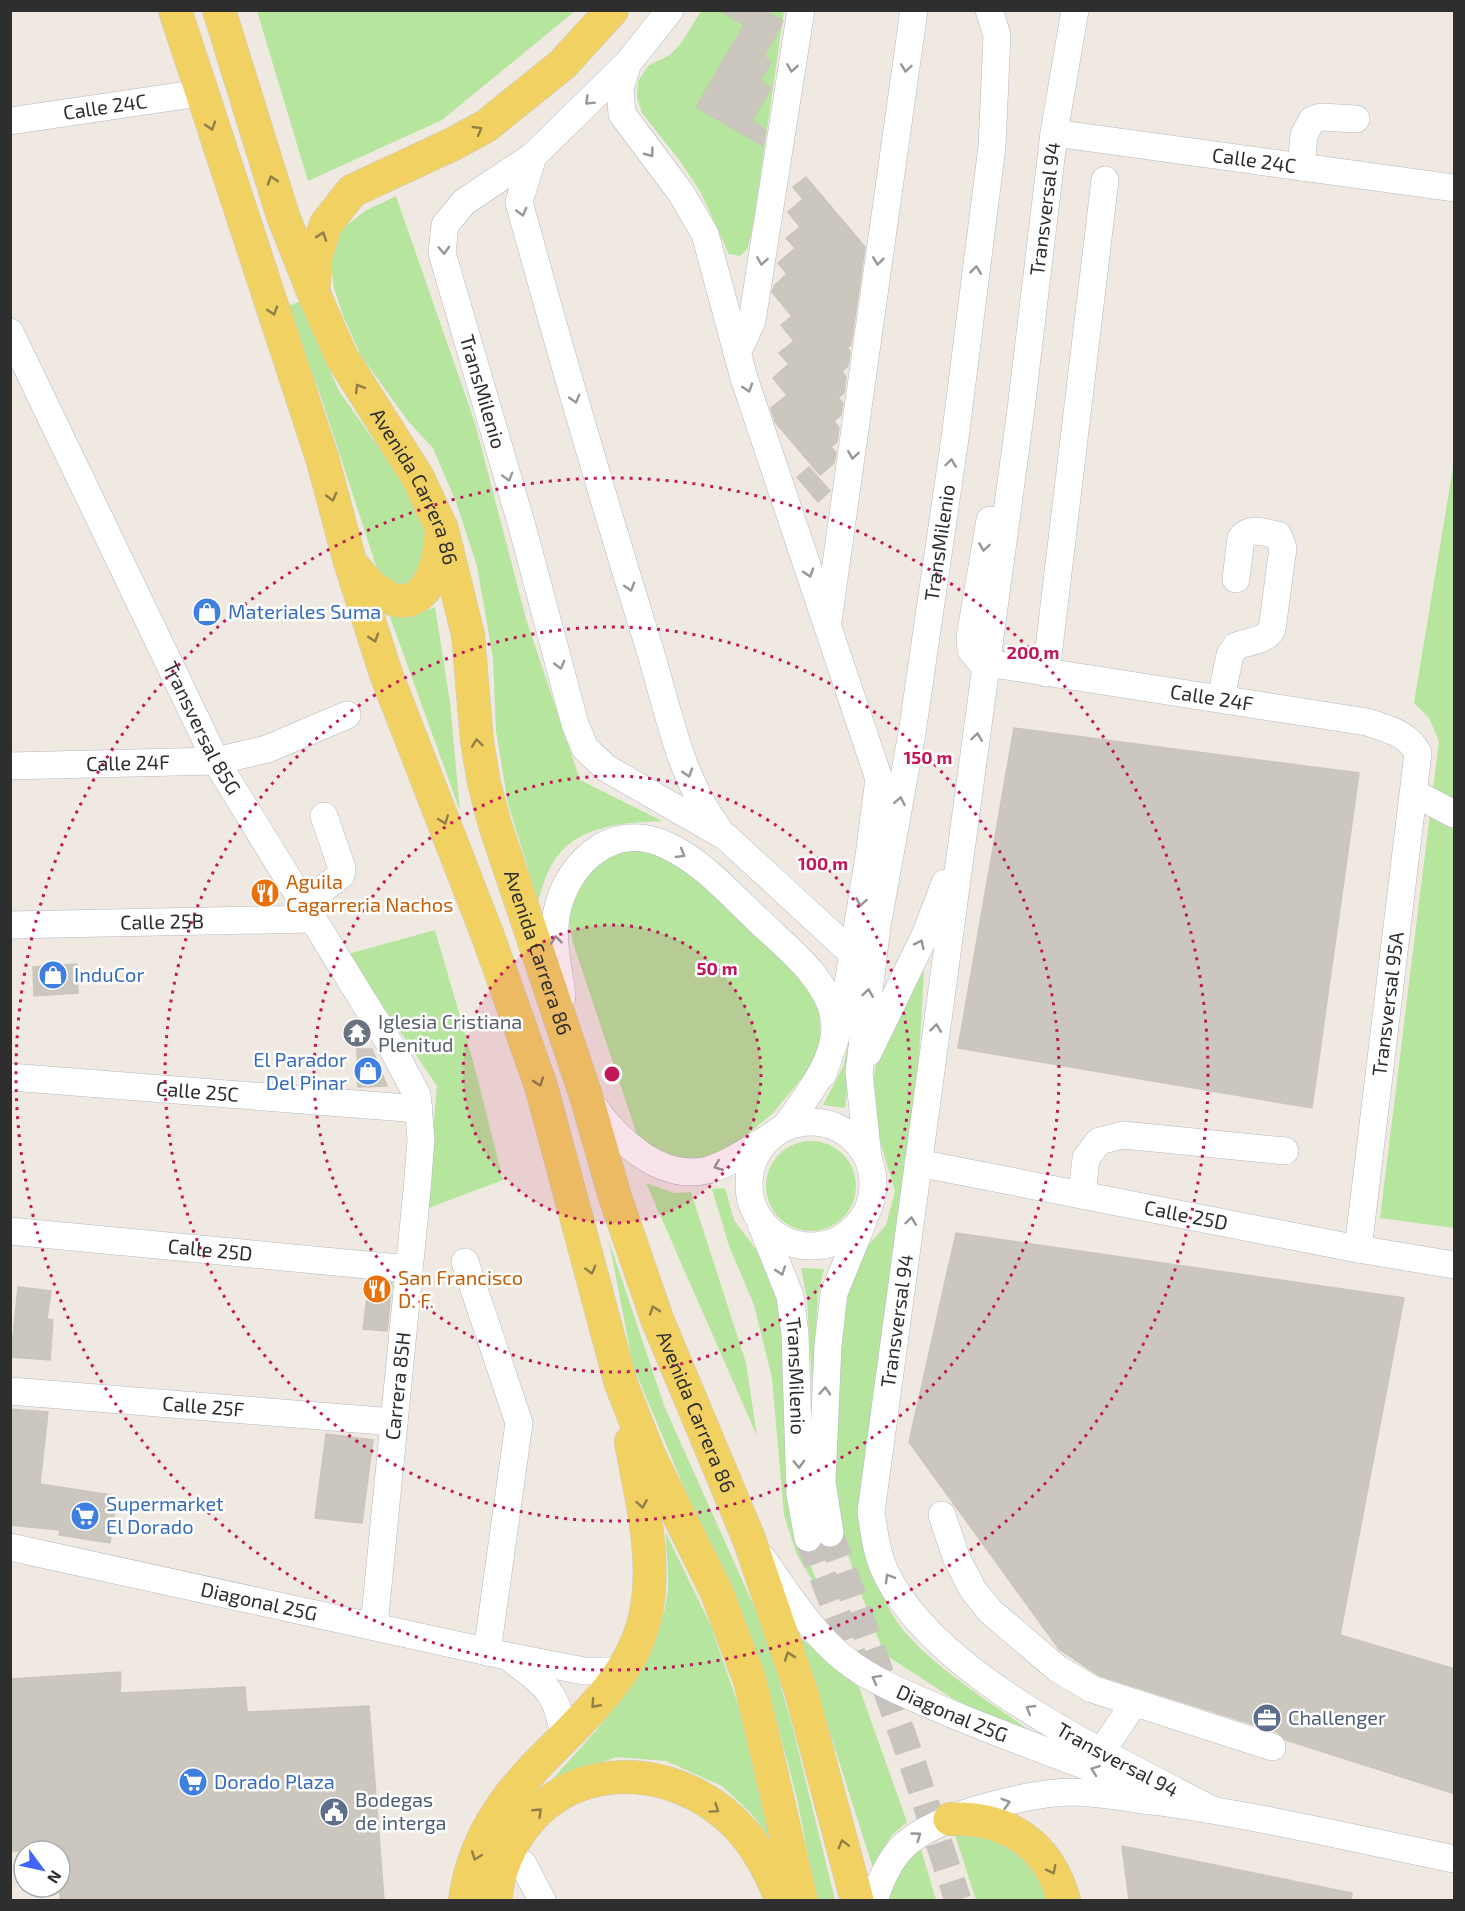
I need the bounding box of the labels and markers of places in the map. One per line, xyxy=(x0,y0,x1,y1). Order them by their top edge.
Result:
shop icon: Materiales Suma xyxy=(191,596,223,628)
place label: Materiales Suma xyxy=(228,599,381,623)
place label: Aguila Cagarreria Nachos xyxy=(286,869,453,916)
restaurant icon: Aguila Cagarreria Nachos xyxy=(249,877,281,909)
shop icon: InduCor xyxy=(37,959,69,991)
place label: InduCor xyxy=(74,962,145,986)
place label: Iglesia Cristiana Plenitud xyxy=(378,1009,522,1056)
temple icon: Iglesia Cristiana Plenitud xyxy=(341,1017,373,1049)
place label: El Parador Del Pinar xyxy=(253,1047,347,1094)
shop icon: El Parador Del Pinar xyxy=(352,1055,384,1087)
centre of rings xyxy=(602,1064,622,1084)
place label: San Francisco D. F. xyxy=(398,1265,523,1312)
restaurant icon: San Francisco D. F. xyxy=(361,1273,393,1305)
place label: Supermarket El Dorado xyxy=(106,1491,224,1538)
supermarket icon: Supermarket El Dorado xyxy=(69,1500,101,1532)
office icon: Challenger xyxy=(1251,1702,1283,1734)
place label: Challenger xyxy=(1288,1705,1386,1729)
supermarket icon: Dorado Plaza xyxy=(177,1766,209,1798)
place label: Dorado Plaza xyxy=(214,1769,335,1793)
place label: Bodegas de interga xyxy=(355,1787,447,1834)
public building icon: Bodegas de interga xyxy=(318,1796,350,1828)

